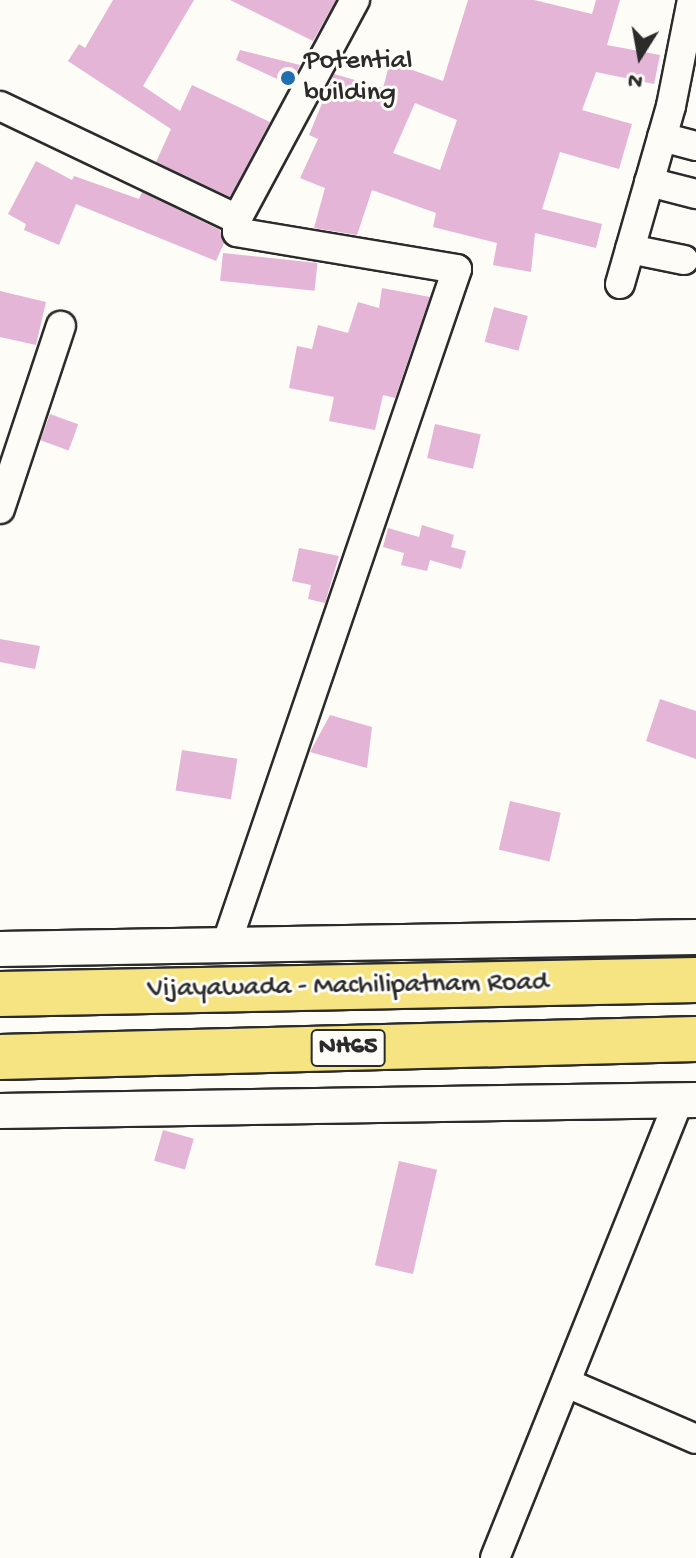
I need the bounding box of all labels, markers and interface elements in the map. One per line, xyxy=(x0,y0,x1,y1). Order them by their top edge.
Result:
north arrow xyxy=(600,16,680,96)
place label: Potential building xyxy=(304,45,412,111)
text: N xyxy=(626,65,645,94)
marker: Potential building xyxy=(279,69,297,87)
street label: Vijayawada - Machilipatnam Road xyxy=(147,967,549,1007)
road number: NH65 xyxy=(310,1026,386,1070)

